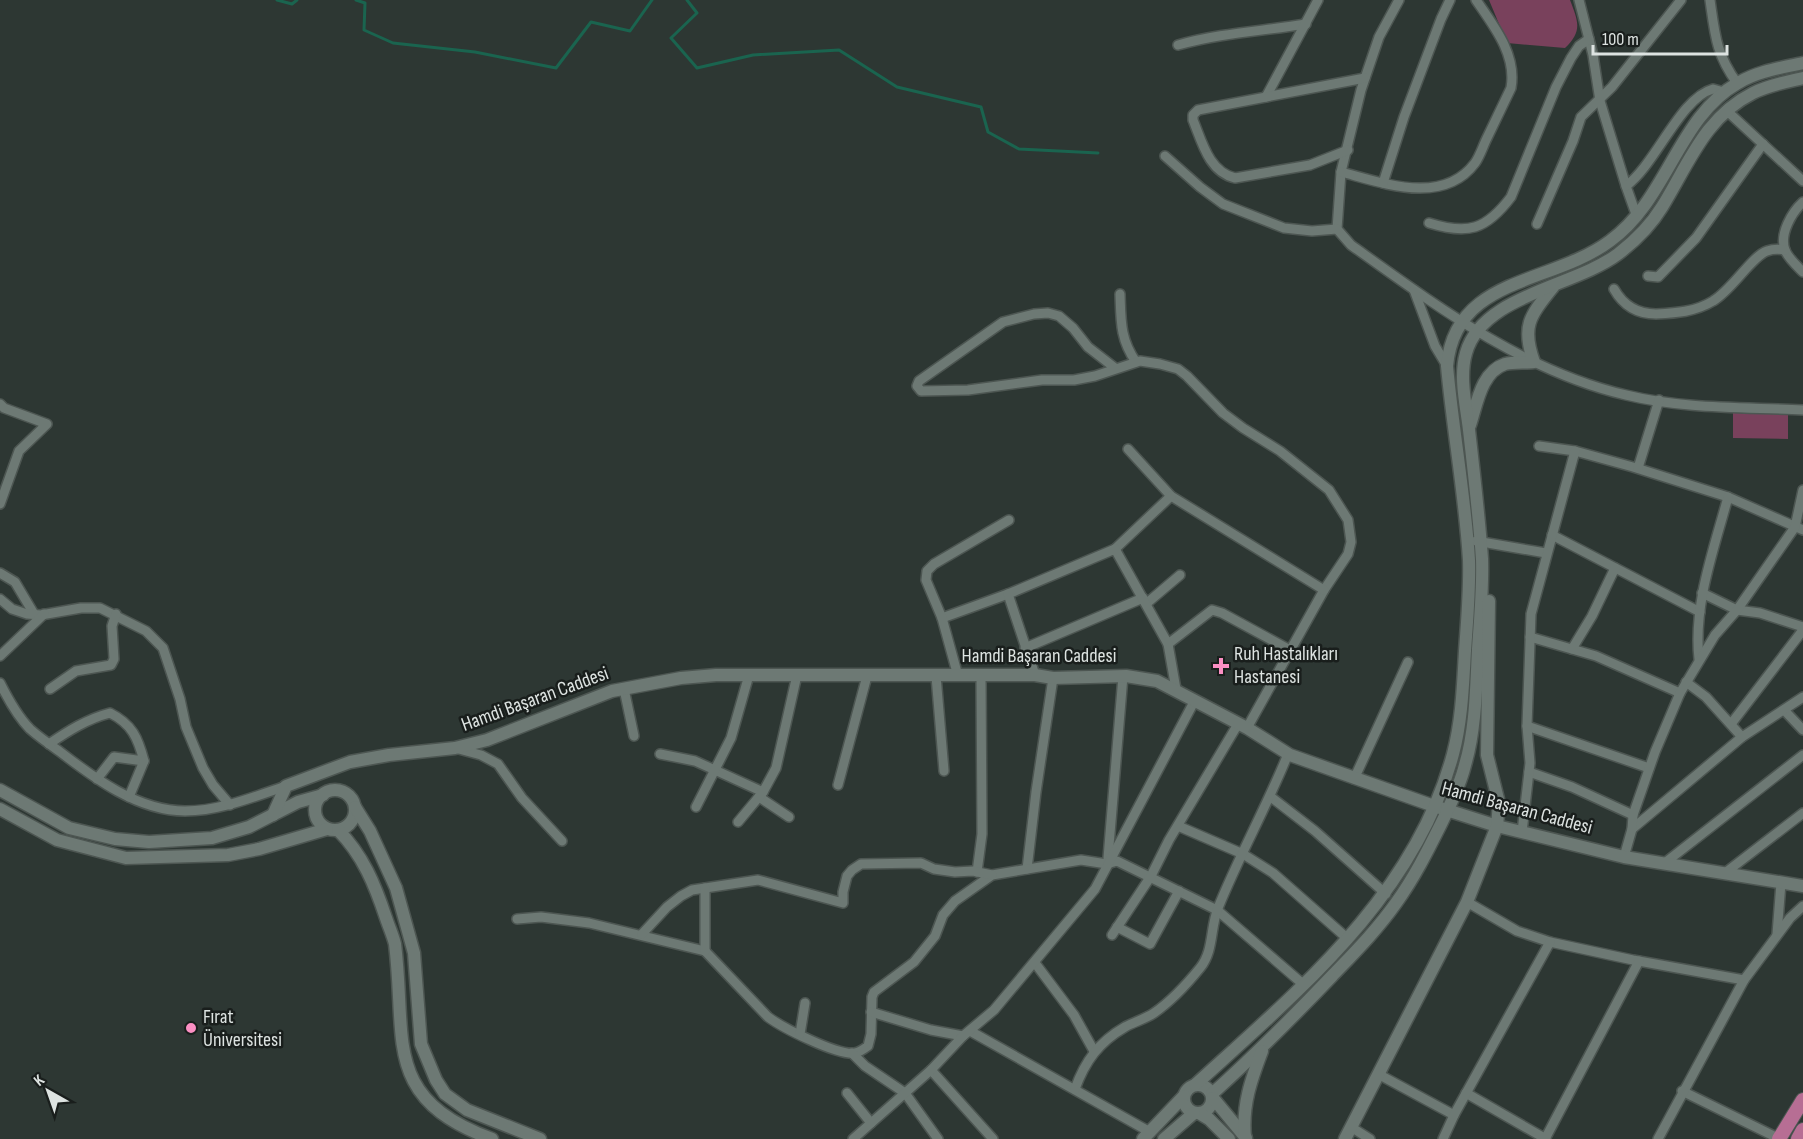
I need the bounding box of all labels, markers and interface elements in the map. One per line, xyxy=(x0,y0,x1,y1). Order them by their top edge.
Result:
scale bar xyxy=(1593,18,1726,56)
text: 100 m xyxy=(1602,29,1639,50)
place label: Ruh Hastalıkları Hastanesi xyxy=(1234,642,1338,689)
street label: Hamdi Başaran Caddesi xyxy=(962,644,1116,668)
marker: Ruh Hastalıkları Hastanesi xyxy=(1212,657,1230,675)
street label: Hamdi Başaran Caddesi xyxy=(458,661,612,737)
street label: Hamdi Başaran Caddesi xyxy=(1439,776,1595,840)
place label: Fırat Üniversitesi xyxy=(203,1005,282,1052)
marker: Fırat Üniversitesi xyxy=(184,1021,198,1035)
north arrow xyxy=(18,1061,78,1121)
text: K xyxy=(30,1071,49,1090)

